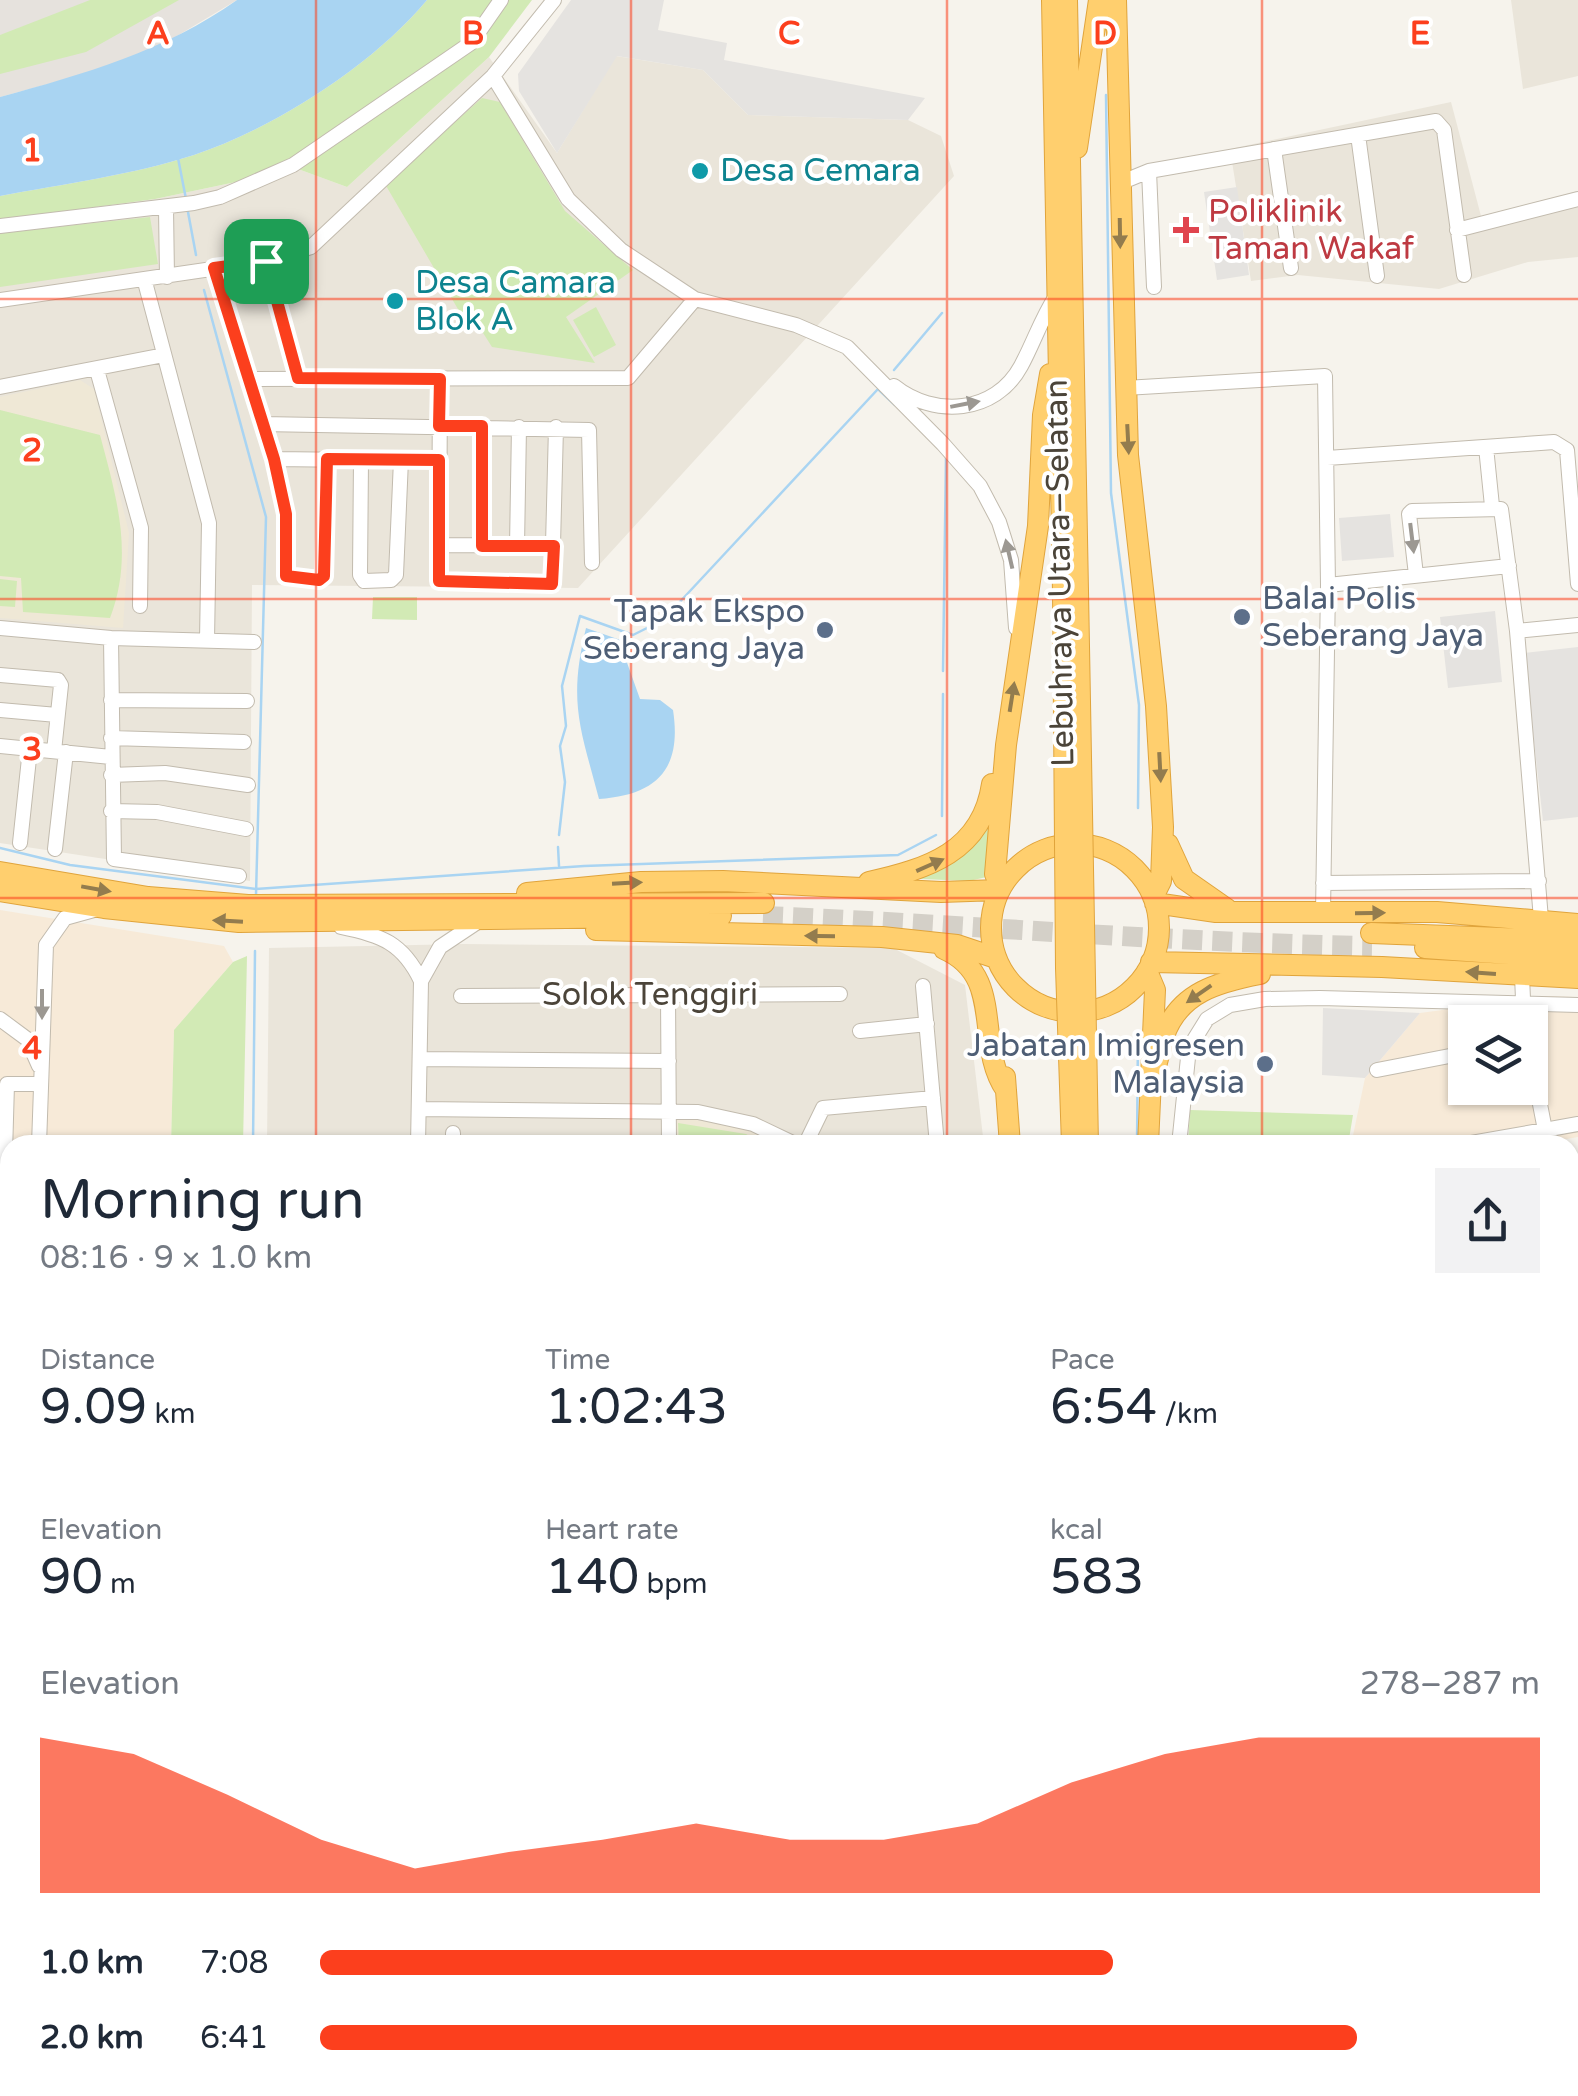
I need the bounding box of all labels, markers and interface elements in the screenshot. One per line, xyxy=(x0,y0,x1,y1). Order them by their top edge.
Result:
text: A xyxy=(146,15,170,53)
text: B xyxy=(462,15,484,53)
text: C xyxy=(778,15,800,53)
text: D xyxy=(1093,15,1117,53)
text: E xyxy=(1410,15,1430,53)
text: 1 xyxy=(22,132,42,170)
place label: Desa Cemara xyxy=(720,152,921,190)
marker: Desa Cemara xyxy=(689,160,711,182)
place label: Poliklinik Taman Wakaf xyxy=(1208,193,1415,268)
one-way arrow xyxy=(1113,217,1129,249)
marker: Poliklinik Taman Wakaf xyxy=(1173,217,1199,243)
pin xyxy=(224,219,309,304)
icon: arrive xyxy=(239,234,294,289)
place label: Desa Camara Blok A xyxy=(415,264,616,339)
marker: Desa Camara Blok A xyxy=(384,290,406,312)
street label: Lebuhraya Utara–Selatan xyxy=(1038,379,1082,767)
one-way arrow xyxy=(950,396,981,412)
one-way arrow xyxy=(1120,424,1136,456)
text: 2 xyxy=(22,432,42,470)
one-way arrow xyxy=(1404,522,1420,554)
one-way arrow xyxy=(1000,538,1016,569)
place label: Balai Polis Seberang Jaya xyxy=(1262,580,1484,655)
place label: Tapak Ekspo Seberang Jaya xyxy=(583,593,805,668)
marker: Balai Polis Seberang Jaya xyxy=(1231,606,1253,628)
marker: Tapak Ekspo Seberang Jaya xyxy=(814,619,836,641)
one-way arrow xyxy=(1005,681,1021,713)
text: 3 xyxy=(22,731,42,769)
one-way arrow xyxy=(1153,751,1169,783)
one-way arrow xyxy=(915,857,945,873)
one-way arrow xyxy=(611,875,643,891)
one-way arrow xyxy=(81,882,112,897)
one-way arrow xyxy=(1355,904,1387,920)
one-way arrow xyxy=(212,913,244,929)
one-way arrow xyxy=(804,927,836,943)
one-way arrow xyxy=(1464,965,1496,981)
street label: Solok Tenggiri xyxy=(542,976,758,1014)
one-way arrow xyxy=(1186,984,1213,1004)
one-way arrow xyxy=(34,988,50,1020)
map controls xyxy=(1448,1005,1548,1105)
button: layers xyxy=(1448,1005,1548,1105)
place label: Jabatan Imigresen Malaysia xyxy=(967,1027,1245,1102)
text: 4 xyxy=(22,1030,42,1068)
marker: Jabatan Imigresen Malaysia xyxy=(1254,1053,1276,1075)
text: Morning run xyxy=(40,1168,365,1234)
button: share xyxy=(1435,1168,1540,1273)
text: 08:16 · 9 × 1.0 km xyxy=(40,1239,312,1277)
text: Distance xyxy=(40,1343,155,1377)
text: Time xyxy=(545,1343,610,1377)
text: Pace xyxy=(1050,1343,1114,1377)
text: 9.09 xyxy=(40,1377,147,1437)
text: 1:02:43 xyxy=(545,1377,728,1437)
text: 6:54 xyxy=(1050,1377,1157,1437)
text: km xyxy=(147,1397,195,1431)
text: /km xyxy=(1157,1397,1218,1431)
text: Elevation xyxy=(40,1513,162,1547)
text: Heart rate xyxy=(545,1513,679,1547)
text: kcal xyxy=(1050,1513,1103,1547)
text: 90 xyxy=(40,1547,103,1607)
text: 140 xyxy=(545,1547,639,1607)
text: 583 xyxy=(1050,1547,1144,1607)
text: m xyxy=(103,1567,136,1601)
text: bpm xyxy=(639,1567,708,1601)
text: Elevation xyxy=(40,1665,180,1703)
text: 278–287 m xyxy=(1360,1665,1540,1703)
text: 1.0 km xyxy=(40,1944,144,1982)
text: 7:08 xyxy=(200,1944,269,1982)
text: 2.0 km xyxy=(40,2019,144,2057)
text: 6:41 xyxy=(200,2019,269,2057)

